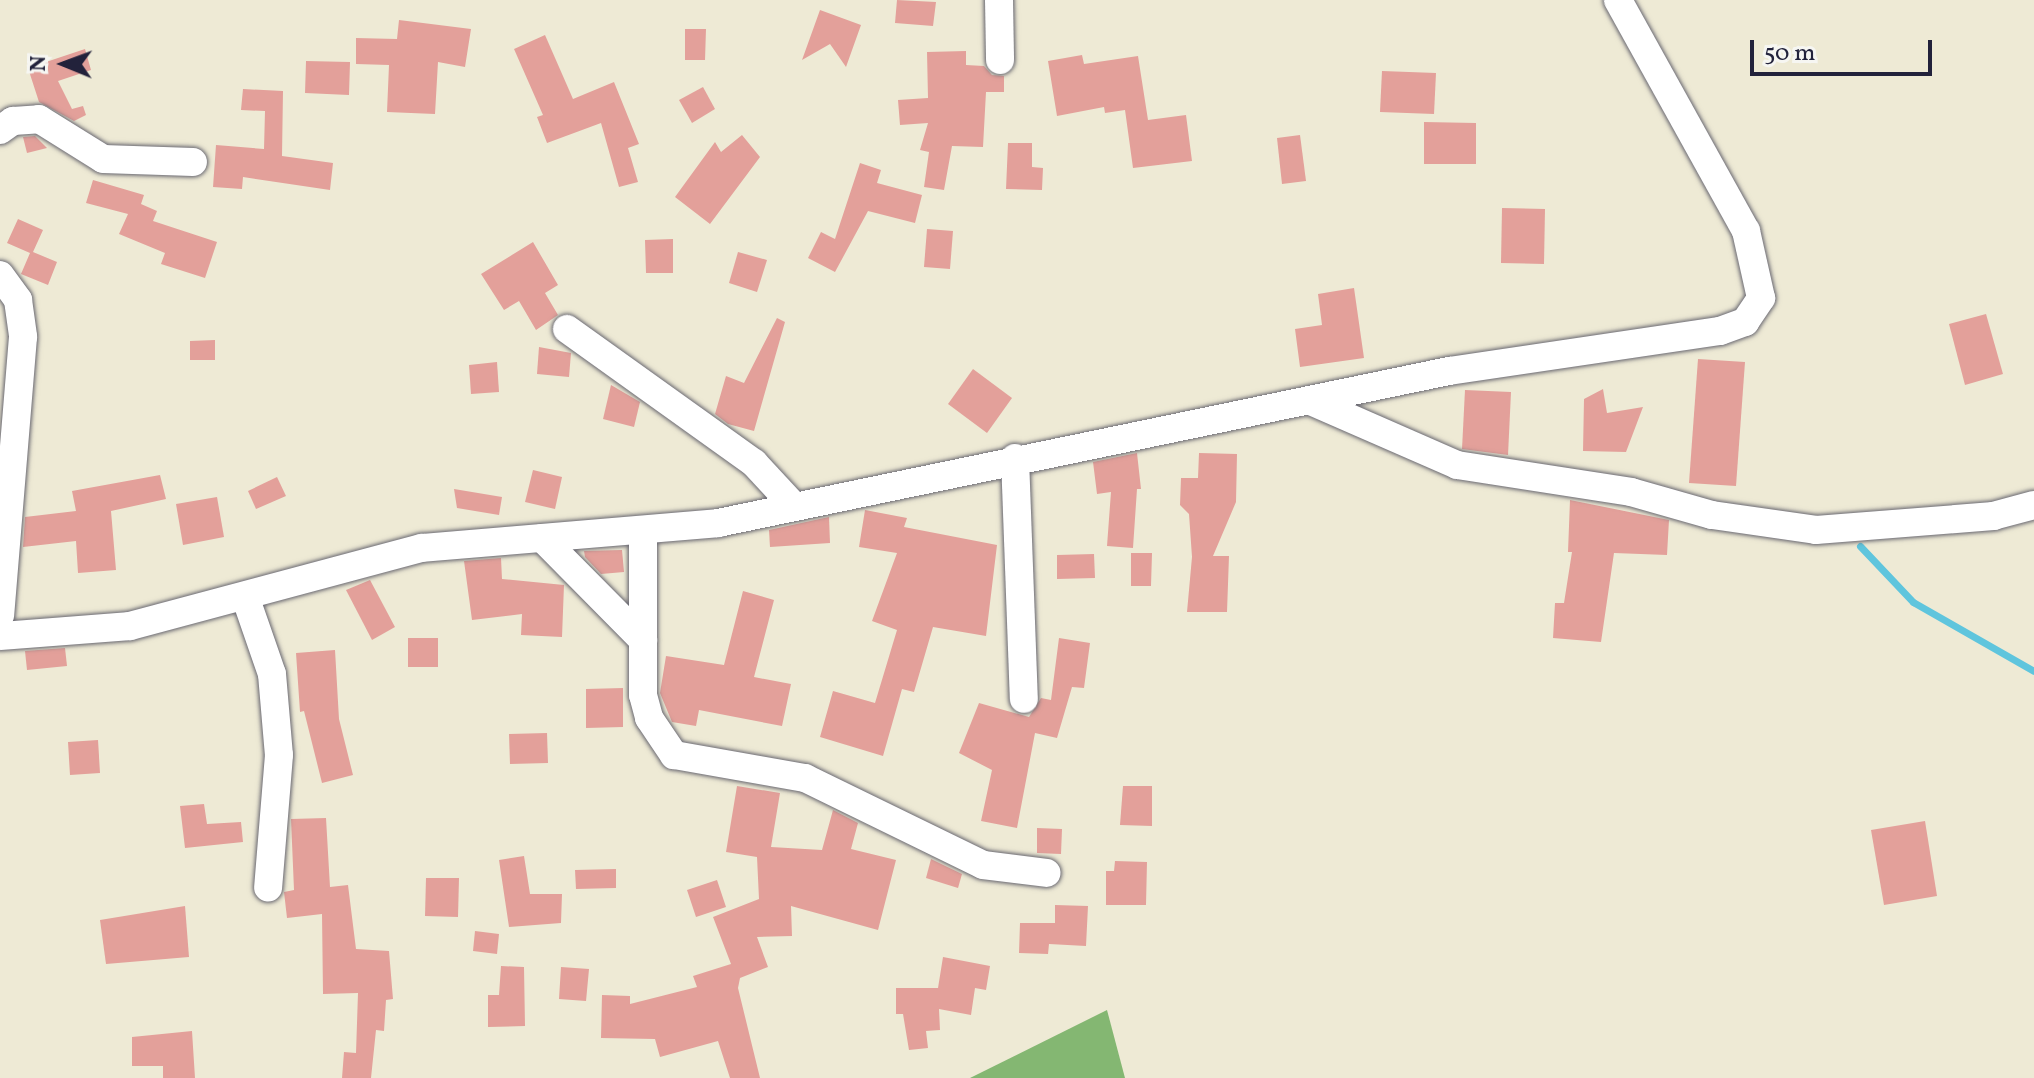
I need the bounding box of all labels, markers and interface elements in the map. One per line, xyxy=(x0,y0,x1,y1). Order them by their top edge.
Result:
north arrow xyxy=(24,24,104,104)
scale bar xyxy=(1754,24,1936,74)
text: 50 m xyxy=(1764,37,1816,71)
text: N xyxy=(24,55,55,72)

